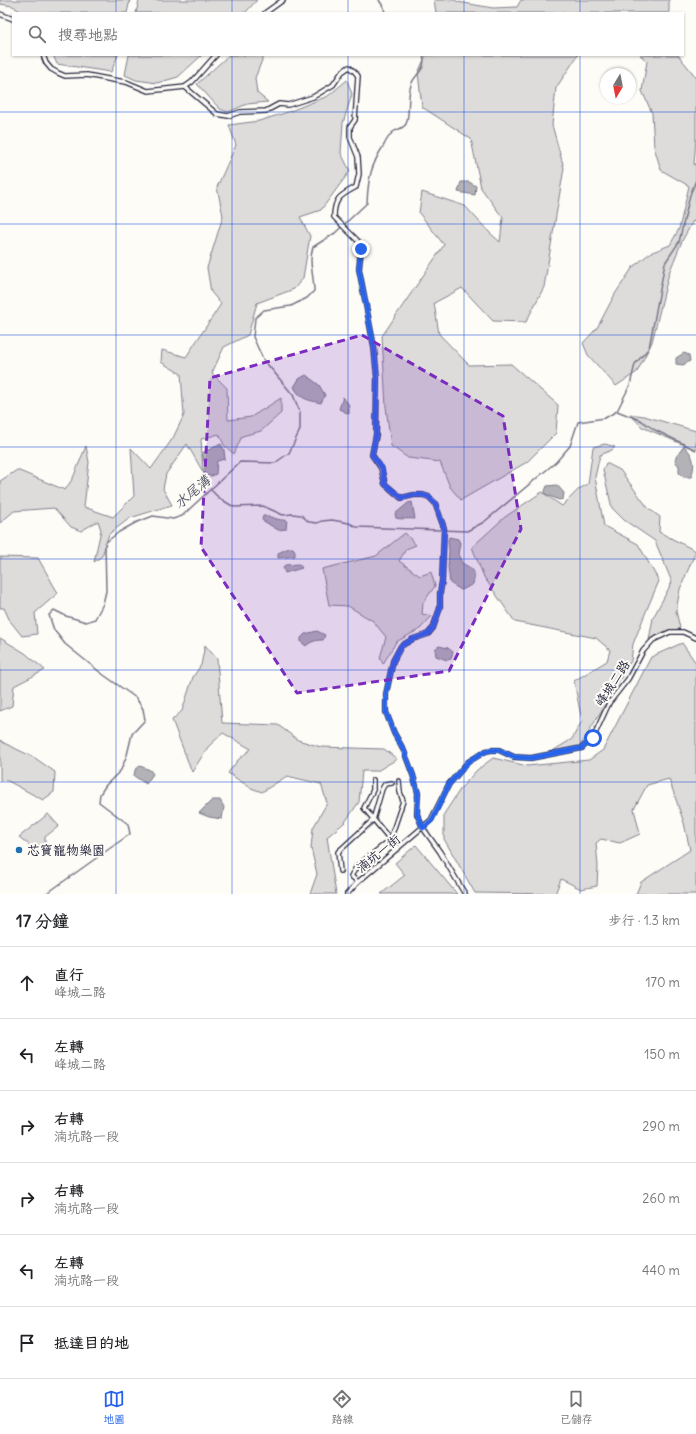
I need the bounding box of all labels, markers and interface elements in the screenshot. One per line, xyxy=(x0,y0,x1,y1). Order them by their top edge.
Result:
search box xyxy=(12,12,684,56)
icon: search xyxy=(26,23,48,45)
text: 搜尋地點 xyxy=(58,25,118,44)
north arrow xyxy=(600,68,636,104)
route end xyxy=(352,240,370,258)
water label: 水尾溝 xyxy=(170,471,215,512)
street label: 峰城二路 xyxy=(591,657,634,710)
route start xyxy=(584,729,602,747)
street label: 湳坑一街 xyxy=(353,830,404,876)
place label: 芯寶寵物樂園 xyxy=(27,842,105,859)
marker: 芯寶寵物樂園 xyxy=(14,845,24,855)
text: 17 分鐘 xyxy=(16,910,69,932)
text: 步行 · 1.3 km xyxy=(609,912,680,929)
text: 直行 xyxy=(54,965,84,984)
icon: ahead xyxy=(16,972,38,994)
text: 170 m xyxy=(645,974,680,991)
text: 峰城二路 xyxy=(54,984,106,1001)
text: 左轉 xyxy=(54,1037,84,1056)
icon: left xyxy=(16,1044,38,1066)
text: 150 m xyxy=(644,1046,680,1063)
text: 峰城二路 xyxy=(54,1056,106,1073)
text: 右轉 xyxy=(54,1109,84,1128)
icon: right xyxy=(16,1116,38,1138)
text: 290 m xyxy=(642,1118,680,1135)
text: 湳坑路一段 xyxy=(54,1128,119,1145)
text: 右轉 xyxy=(54,1181,84,1200)
icon: right xyxy=(16,1188,38,1210)
text: 260 m xyxy=(642,1190,680,1207)
text: 湳坑路一段 xyxy=(54,1200,119,1217)
text: 左轉 xyxy=(54,1253,84,1272)
icon: left xyxy=(16,1260,38,1282)
text: 440 m xyxy=(642,1262,680,1279)
text: 湳坑路一段 xyxy=(54,1272,119,1289)
icon: arrive xyxy=(16,1332,38,1354)
text: 抵達目的地 xyxy=(54,1333,129,1352)
tab: 地圖 xyxy=(103,1388,125,1426)
tab: 路線 xyxy=(331,1388,353,1426)
tab: 已儲存 xyxy=(560,1388,593,1426)

